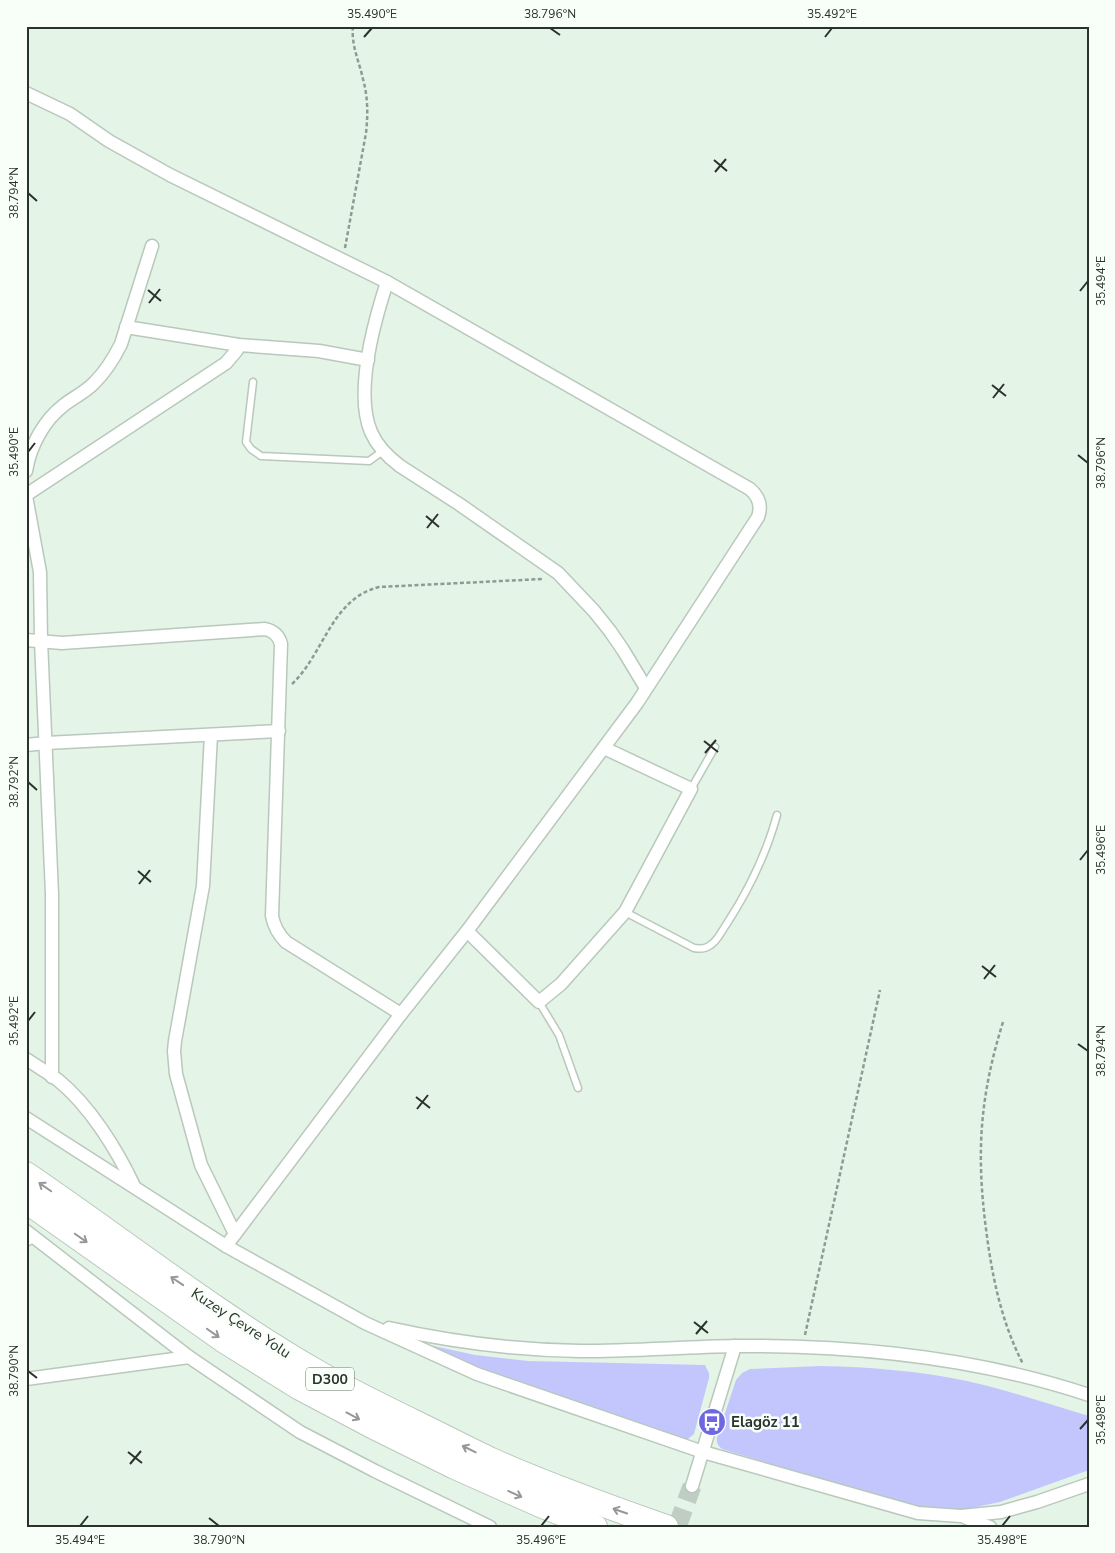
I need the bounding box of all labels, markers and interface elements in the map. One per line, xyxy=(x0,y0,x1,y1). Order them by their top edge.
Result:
text: 35.490°E xyxy=(347,6,397,22)
text: 38.796°N xyxy=(524,6,576,22)
text: 35.492°E xyxy=(807,6,857,22)
text: 38.794°N xyxy=(6,167,22,219)
text: 35.494°E xyxy=(1093,256,1109,306)
text: 35.490°E xyxy=(6,427,22,477)
text: 38.796°N xyxy=(1093,437,1109,489)
text: 38.792°N xyxy=(6,756,22,808)
text: 35.496°E xyxy=(1093,825,1109,875)
text: 35.492°E xyxy=(6,996,22,1046)
text: 38.794°N xyxy=(1093,1025,1109,1077)
one-way arrow xyxy=(38,1182,52,1192)
one-way arrow xyxy=(73,1233,87,1243)
one-way arrow xyxy=(170,1276,184,1286)
street label: Kuzey Çevre Yolu xyxy=(187,1283,295,1363)
one-way arrow xyxy=(206,1328,220,1338)
text: 38.790°N xyxy=(6,1345,22,1397)
road number: D300 xyxy=(306,1368,354,1390)
text: 35.498°E xyxy=(1093,1395,1109,1445)
bus stop icon: Elagöz 11 xyxy=(697,1407,727,1437)
one-way arrow xyxy=(345,1411,359,1421)
place label: Elagöz 11 xyxy=(731,1412,800,1432)
one-way arrow xyxy=(462,1444,477,1454)
one-way arrow xyxy=(507,1489,522,1499)
one-way arrow xyxy=(612,1506,628,1515)
text: 35.494°E xyxy=(55,1532,105,1548)
text: 38.790°N xyxy=(193,1532,245,1548)
text: 35.496°E xyxy=(516,1532,566,1548)
text: 35.498°E xyxy=(977,1532,1027,1548)

